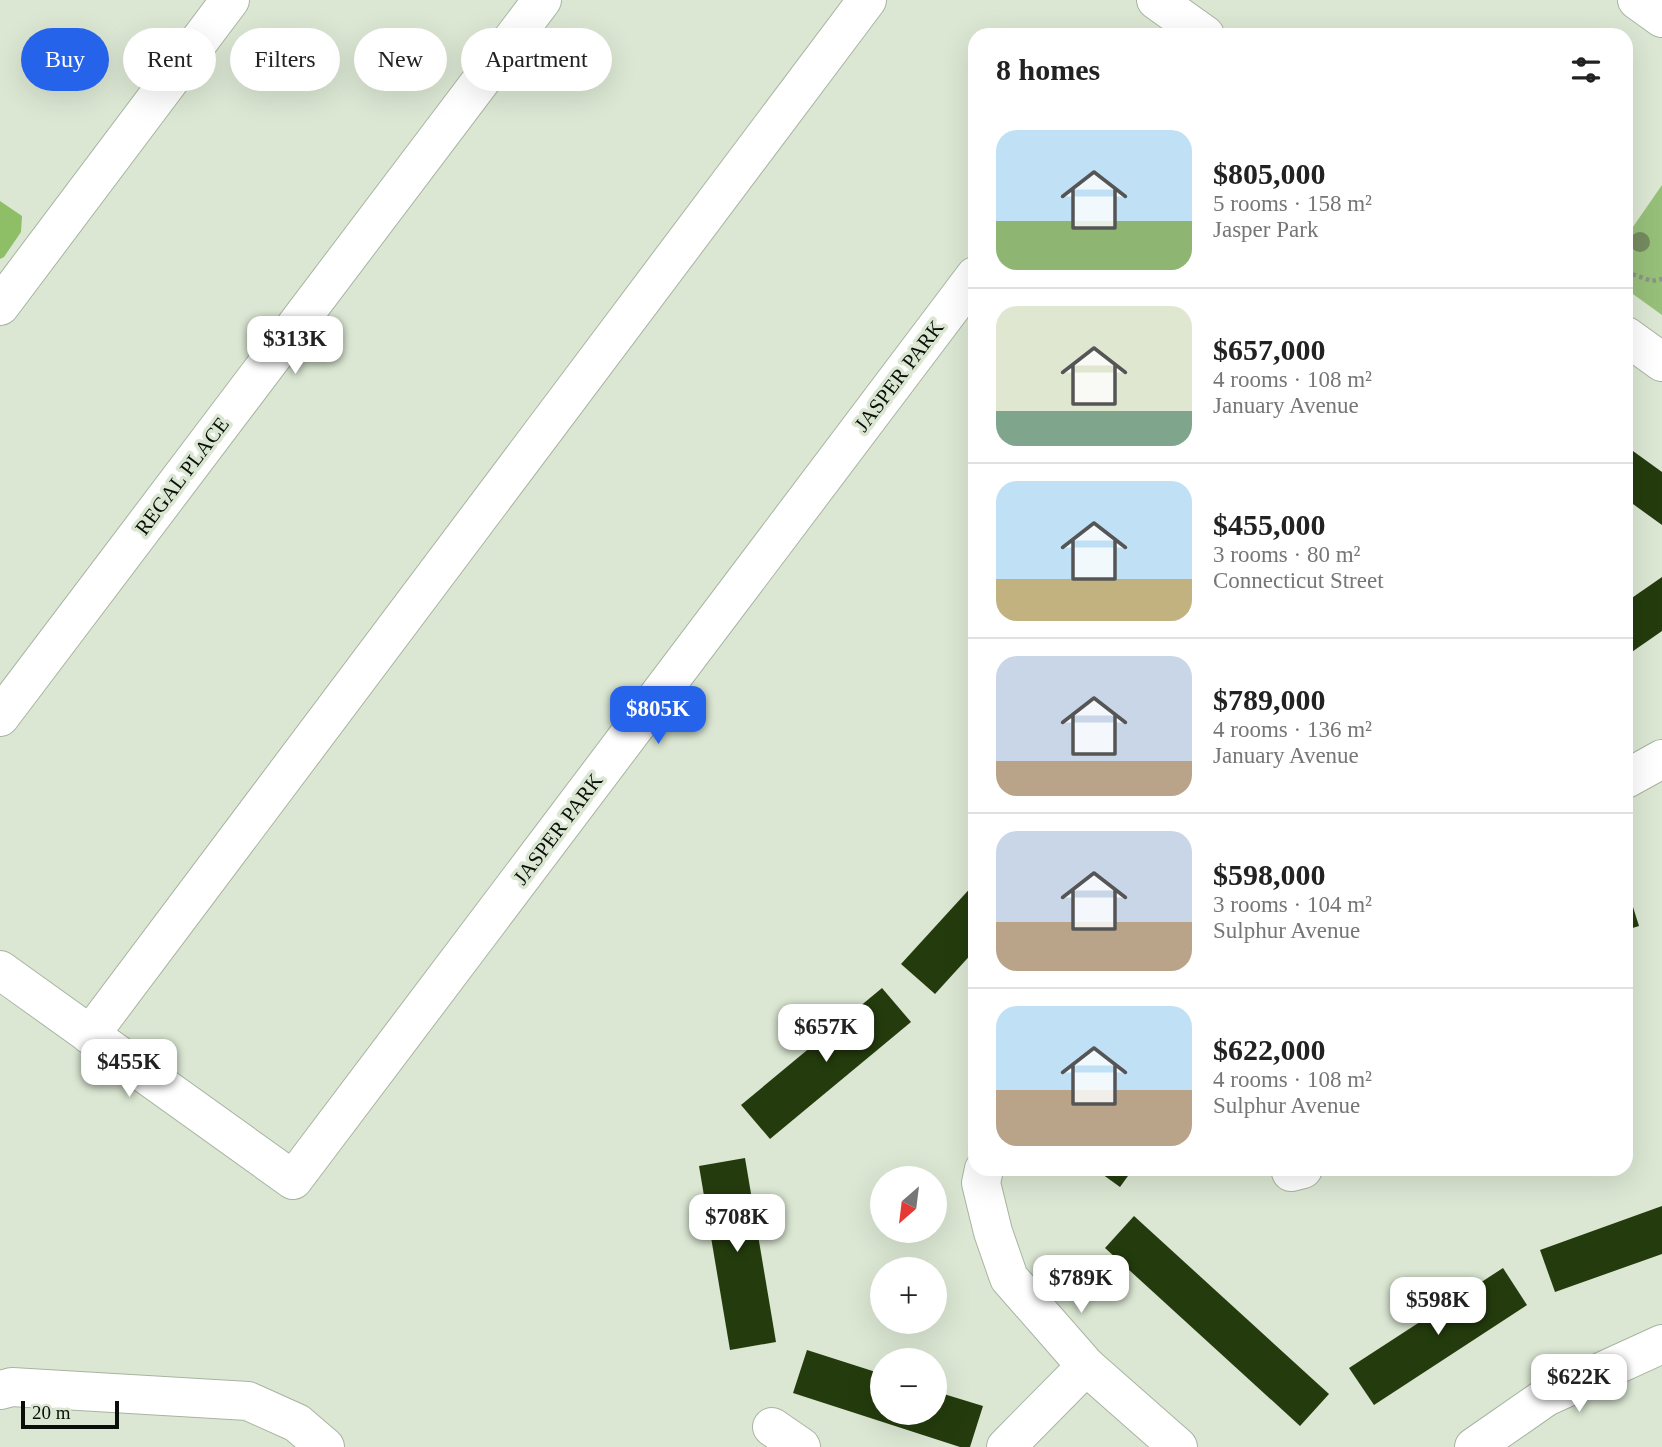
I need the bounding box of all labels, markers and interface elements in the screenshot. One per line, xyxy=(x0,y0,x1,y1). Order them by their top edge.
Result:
chip: Buy xyxy=(21,28,109,91)
chip: Rent xyxy=(123,28,216,91)
chip: Filters xyxy=(230,28,340,91)
chip: New xyxy=(354,28,447,91)
chip: Apartment xyxy=(461,28,612,91)
icon: filters xyxy=(1567,51,1605,89)
text: 8 homes xyxy=(996,53,1100,86)
text: $805,000 xyxy=(1213,157,1326,190)
icon: home xyxy=(1052,158,1136,242)
text: 5 rooms · 158 m² xyxy=(1213,191,1372,216)
text: Jasper Park xyxy=(1213,217,1318,242)
pin: $313K xyxy=(246,316,344,376)
street label: JASPER PARK xyxy=(849,316,949,436)
text: $313K xyxy=(263,326,327,351)
text: $657,000 xyxy=(1213,333,1326,366)
icon: home xyxy=(1052,334,1136,418)
text: 4 rooms · 108 m² xyxy=(1213,367,1372,392)
text: January Avenue xyxy=(1213,393,1359,418)
street label: REGAL PLACE xyxy=(130,412,234,540)
text: $455,000 xyxy=(1213,508,1326,541)
icon: home xyxy=(1052,509,1136,593)
text: 3 rooms · 80 m² xyxy=(1213,542,1360,567)
text: Connecticut Street xyxy=(1213,568,1384,593)
text: $789,000 xyxy=(1213,683,1326,716)
icon: home xyxy=(1052,684,1136,768)
pin: $805K xyxy=(609,686,707,746)
text: $805K xyxy=(626,696,690,721)
text: 4 rooms · 136 m² xyxy=(1213,717,1372,742)
text: January Avenue xyxy=(1213,743,1359,768)
street label: JASPER PARK xyxy=(508,769,608,889)
text: $598,000 xyxy=(1213,858,1326,891)
icon: home xyxy=(1052,859,1136,943)
text: 3 rooms · 104 m² xyxy=(1213,892,1372,917)
text: Sulphur Avenue xyxy=(1213,918,1360,943)
pin: $657K xyxy=(777,1004,875,1064)
text: $657K xyxy=(794,1014,858,1039)
text: $622,000 xyxy=(1213,1033,1326,1066)
icon: home xyxy=(1052,1034,1136,1118)
pin: $455K xyxy=(80,1040,178,1099)
text: $455K xyxy=(97,1049,161,1074)
text: 4 rooms · 108 m² xyxy=(1213,1067,1372,1092)
text: Sulphur Avenue xyxy=(1213,1093,1360,1118)
north arrow xyxy=(870,1166,947,1242)
map controls xyxy=(870,1166,947,1425)
pin: $708K xyxy=(688,1194,786,1254)
text: $708K xyxy=(705,1204,769,1229)
pin: $789K xyxy=(1032,1256,1130,1315)
button: + xyxy=(870,1257,947,1334)
text: $789K xyxy=(1049,1265,1113,1290)
pin: $598K xyxy=(1389,1278,1487,1337)
text: $598K xyxy=(1406,1287,1470,1312)
button: − xyxy=(870,1348,947,1425)
pin: $622K xyxy=(1530,1354,1628,1414)
text: $622K xyxy=(1547,1364,1611,1389)
scale bar xyxy=(21,1398,119,1430)
text: 20 m xyxy=(32,1402,71,1423)

